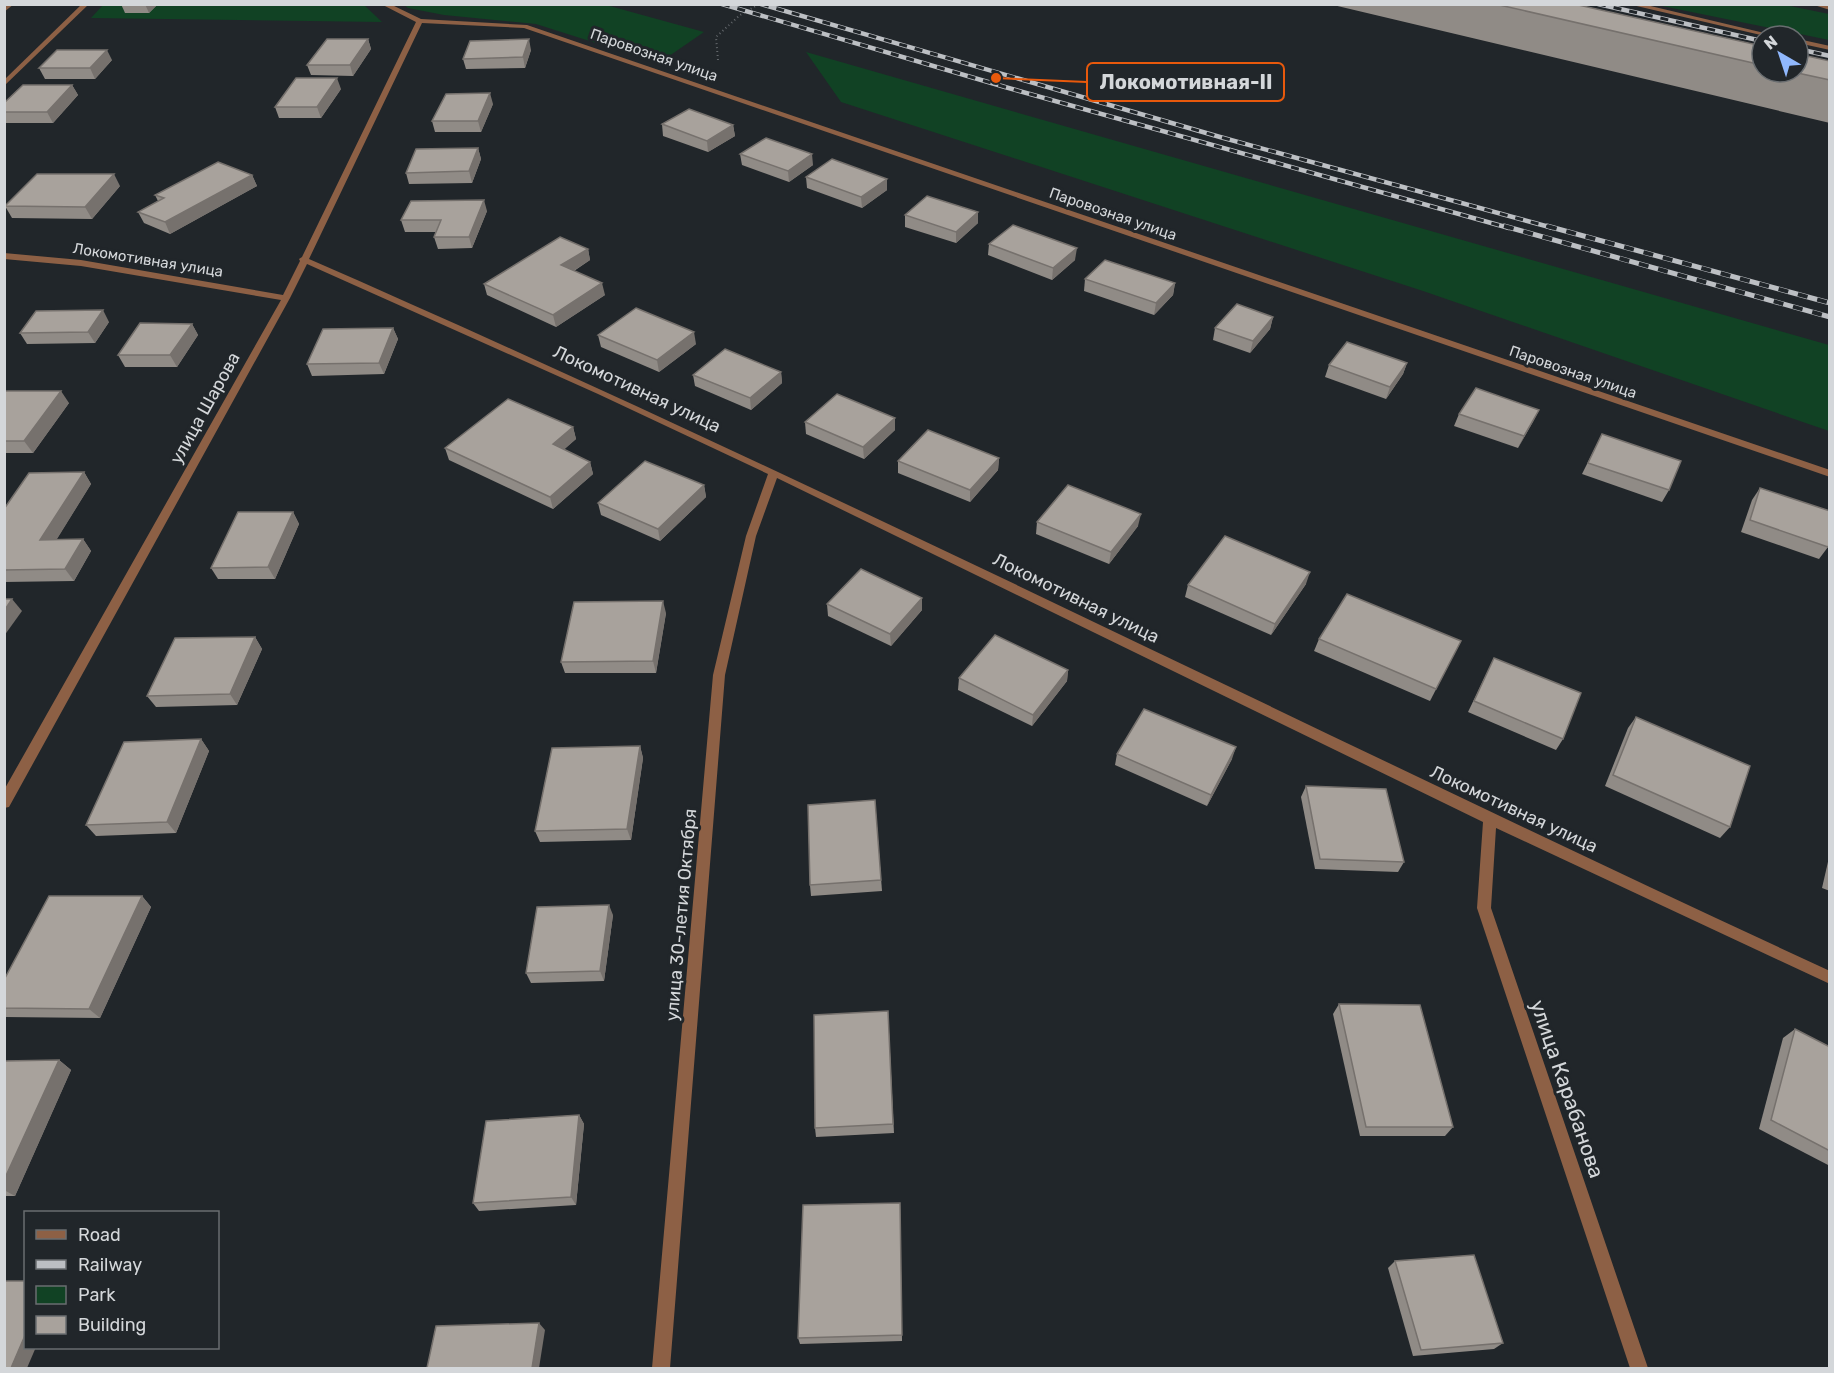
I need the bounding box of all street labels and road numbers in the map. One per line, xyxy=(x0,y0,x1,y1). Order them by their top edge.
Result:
street label: Паровозная улица xyxy=(588,25,720,85)
street label: Паровозная улица xyxy=(1047,184,1179,244)
street label: Локомотивная улица xyxy=(72,239,224,281)
street label: Локомотивная улица xyxy=(550,340,724,438)
street label: Паровозная улица xyxy=(1507,342,1639,402)
street label: улица Шарова xyxy=(165,348,245,468)
street label: Локомотивная улица xyxy=(989,548,1163,648)
street label: Локомотивная улица xyxy=(1427,760,1601,858)
street label: улица 30-летия Октября xyxy=(661,808,701,1022)
street label: улица Карабанова xyxy=(1525,997,1610,1181)

